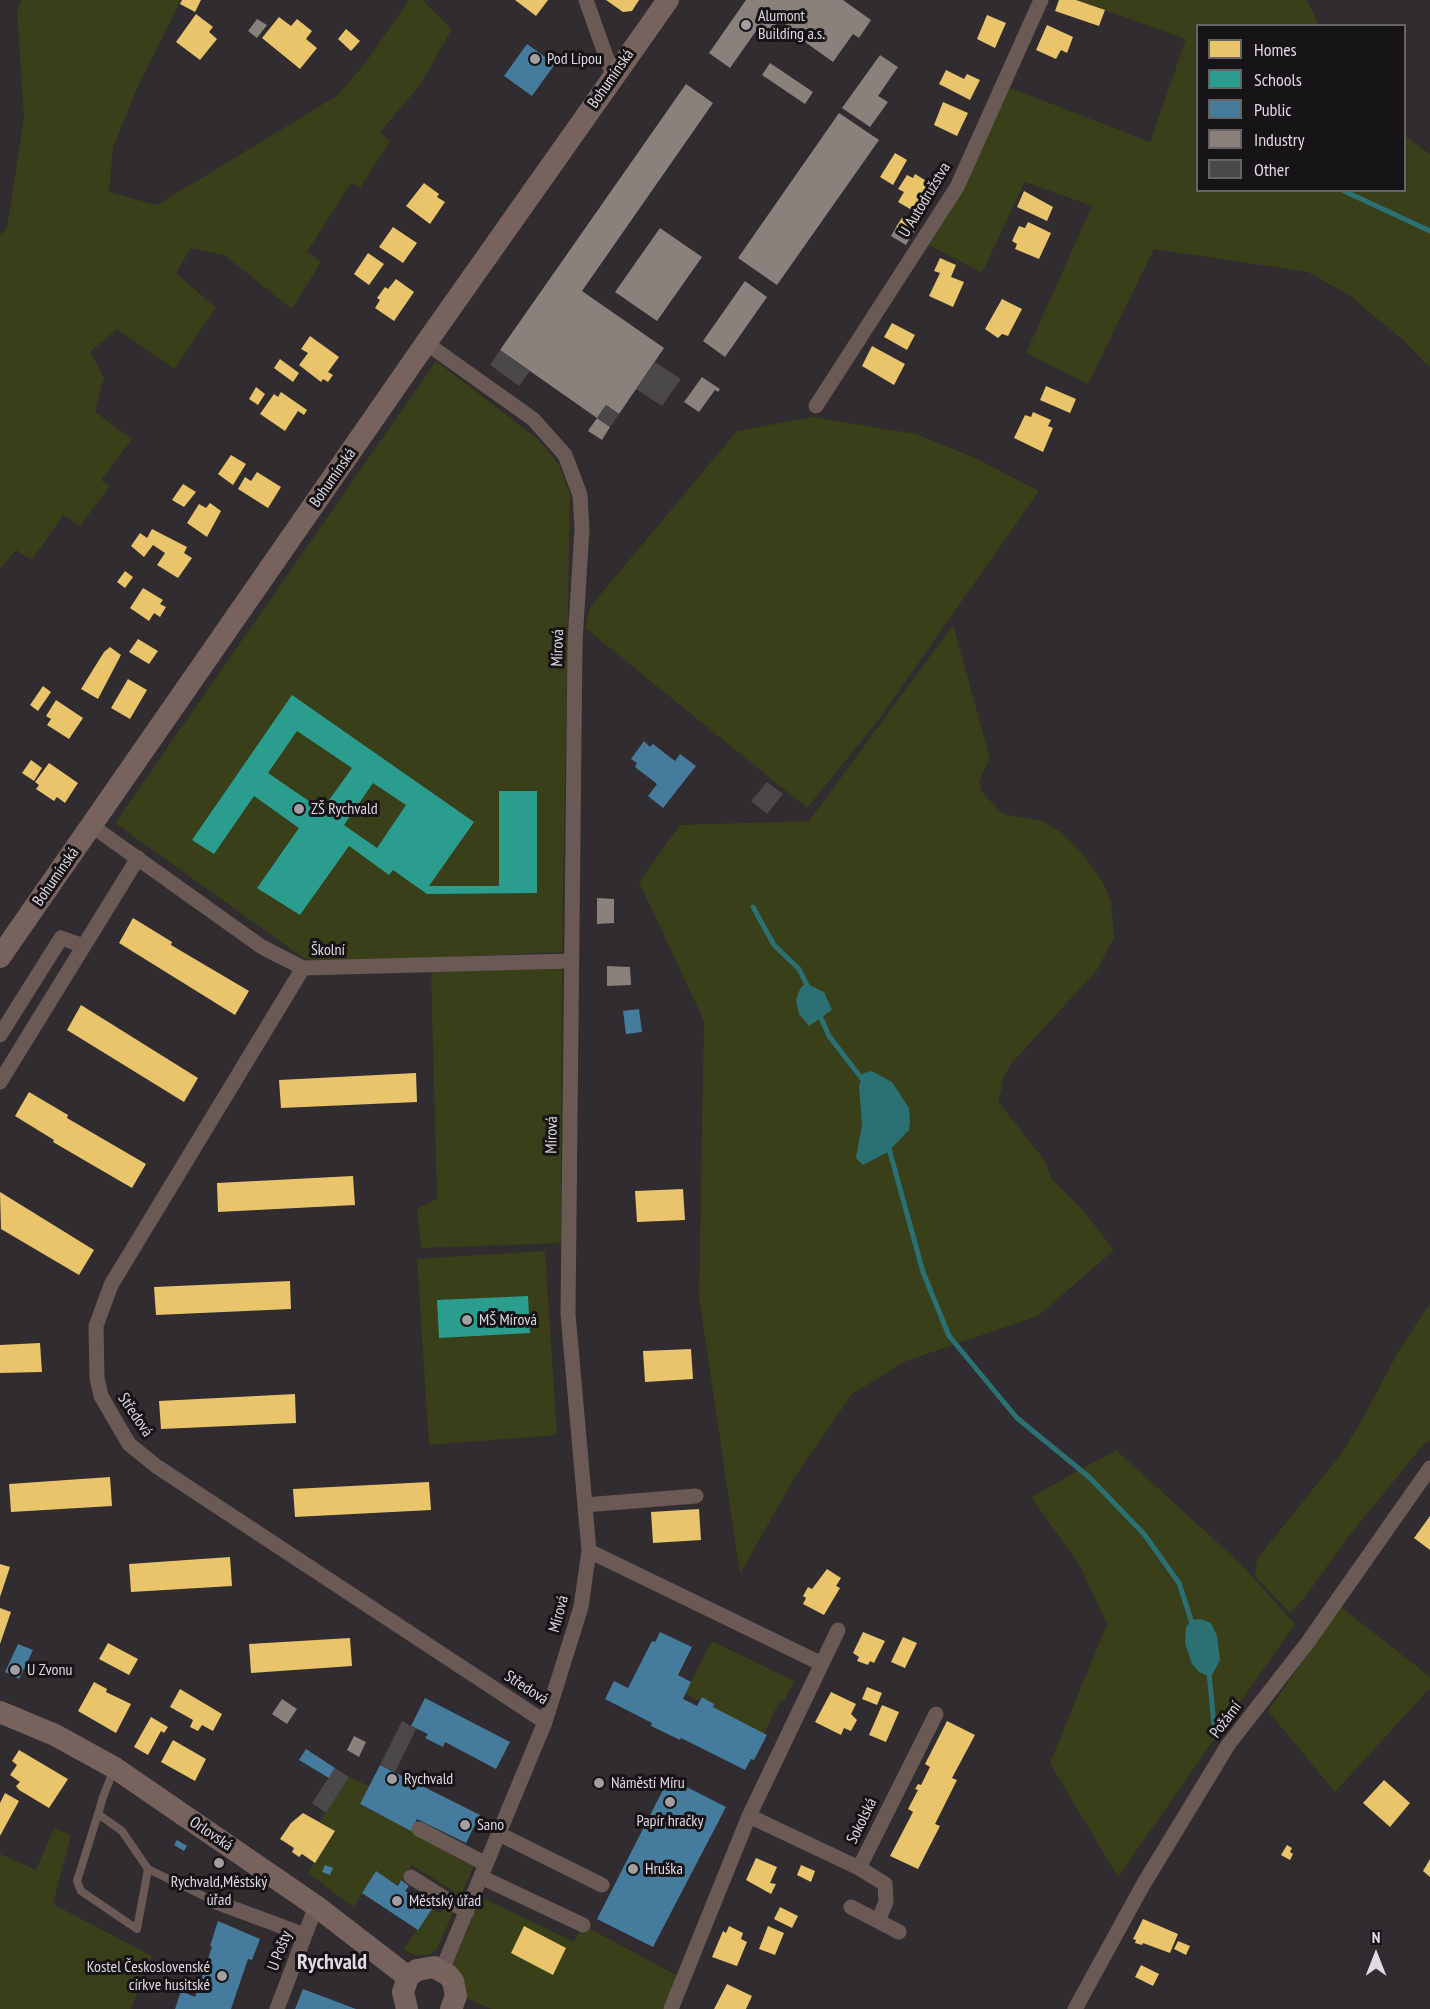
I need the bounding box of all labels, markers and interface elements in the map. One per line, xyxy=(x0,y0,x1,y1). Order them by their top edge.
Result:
place label: Alumont Building a.s. xyxy=(758,6,825,44)
marker: Alumont Building a.s. xyxy=(739,18,753,32)
legend xyxy=(1196,24,1406,192)
text: Homes xyxy=(1254,38,1297,61)
street label: Bohumínská xyxy=(584,46,638,112)
place label: Pod Lípou xyxy=(547,49,602,69)
marker: Pod Lípou xyxy=(528,52,542,66)
text: Schools xyxy=(1254,68,1302,91)
text: Public xyxy=(1254,98,1292,121)
text: Industry xyxy=(1254,128,1304,151)
text: Other xyxy=(1254,158,1289,181)
street label: U Autodružstva xyxy=(895,159,955,241)
street label: Bohumínská xyxy=(306,445,360,511)
street label: Mírová xyxy=(548,629,568,667)
place label: ZŠ Rychvald xyxy=(311,799,378,819)
marker: ZŠ Rychvald xyxy=(292,802,306,816)
street label: Bohumínská xyxy=(29,844,83,910)
street label: Školní xyxy=(311,940,345,960)
street label: Mírová xyxy=(542,1116,562,1154)
place label: MŠ Mírová xyxy=(479,1310,537,1330)
marker: MŠ Mírová xyxy=(460,1313,474,1327)
street label: Středová xyxy=(113,1390,157,1440)
street label: Mírová xyxy=(545,1593,573,1635)
place label: U Zvonu xyxy=(27,1660,73,1680)
marker: U Zvonu xyxy=(8,1663,22,1677)
street label: Středová xyxy=(500,1667,552,1709)
street label: Požární xyxy=(1206,1698,1246,1742)
place label: Rychvald xyxy=(404,1769,453,1789)
marker: Rychvald xyxy=(385,1772,399,1786)
place label: Náměstí Míru xyxy=(611,1773,685,1793)
marker: Náměstí Míru xyxy=(592,1776,606,1790)
marker: Papír hračky xyxy=(663,1795,677,1809)
street label: Sokolská xyxy=(843,1795,881,1847)
place label: Papír hračky xyxy=(636,1811,704,1831)
street label: Orlovská xyxy=(186,1813,236,1855)
place label: Sano xyxy=(477,1815,504,1835)
marker: Sano xyxy=(458,1818,472,1832)
marker: Rychvald,Městský úřad xyxy=(212,1856,226,1870)
place label: Hruška xyxy=(645,1859,683,1879)
marker: Hruška xyxy=(626,1862,640,1876)
place label: Rychvald,Městský úřad xyxy=(171,1872,267,1910)
place label: Městský úřad xyxy=(409,1891,481,1911)
marker: Městský úřad xyxy=(390,1894,404,1908)
north arrow xyxy=(1346,1925,1406,1985)
text: N xyxy=(1372,1927,1380,1947)
street label: U Pošty xyxy=(264,1928,296,1974)
district label: Rychvald xyxy=(297,1950,367,1976)
place label: Kostel Československé církve husitské xyxy=(87,1957,210,1995)
marker: Kostel Československé církve husitské xyxy=(215,1969,229,1983)

